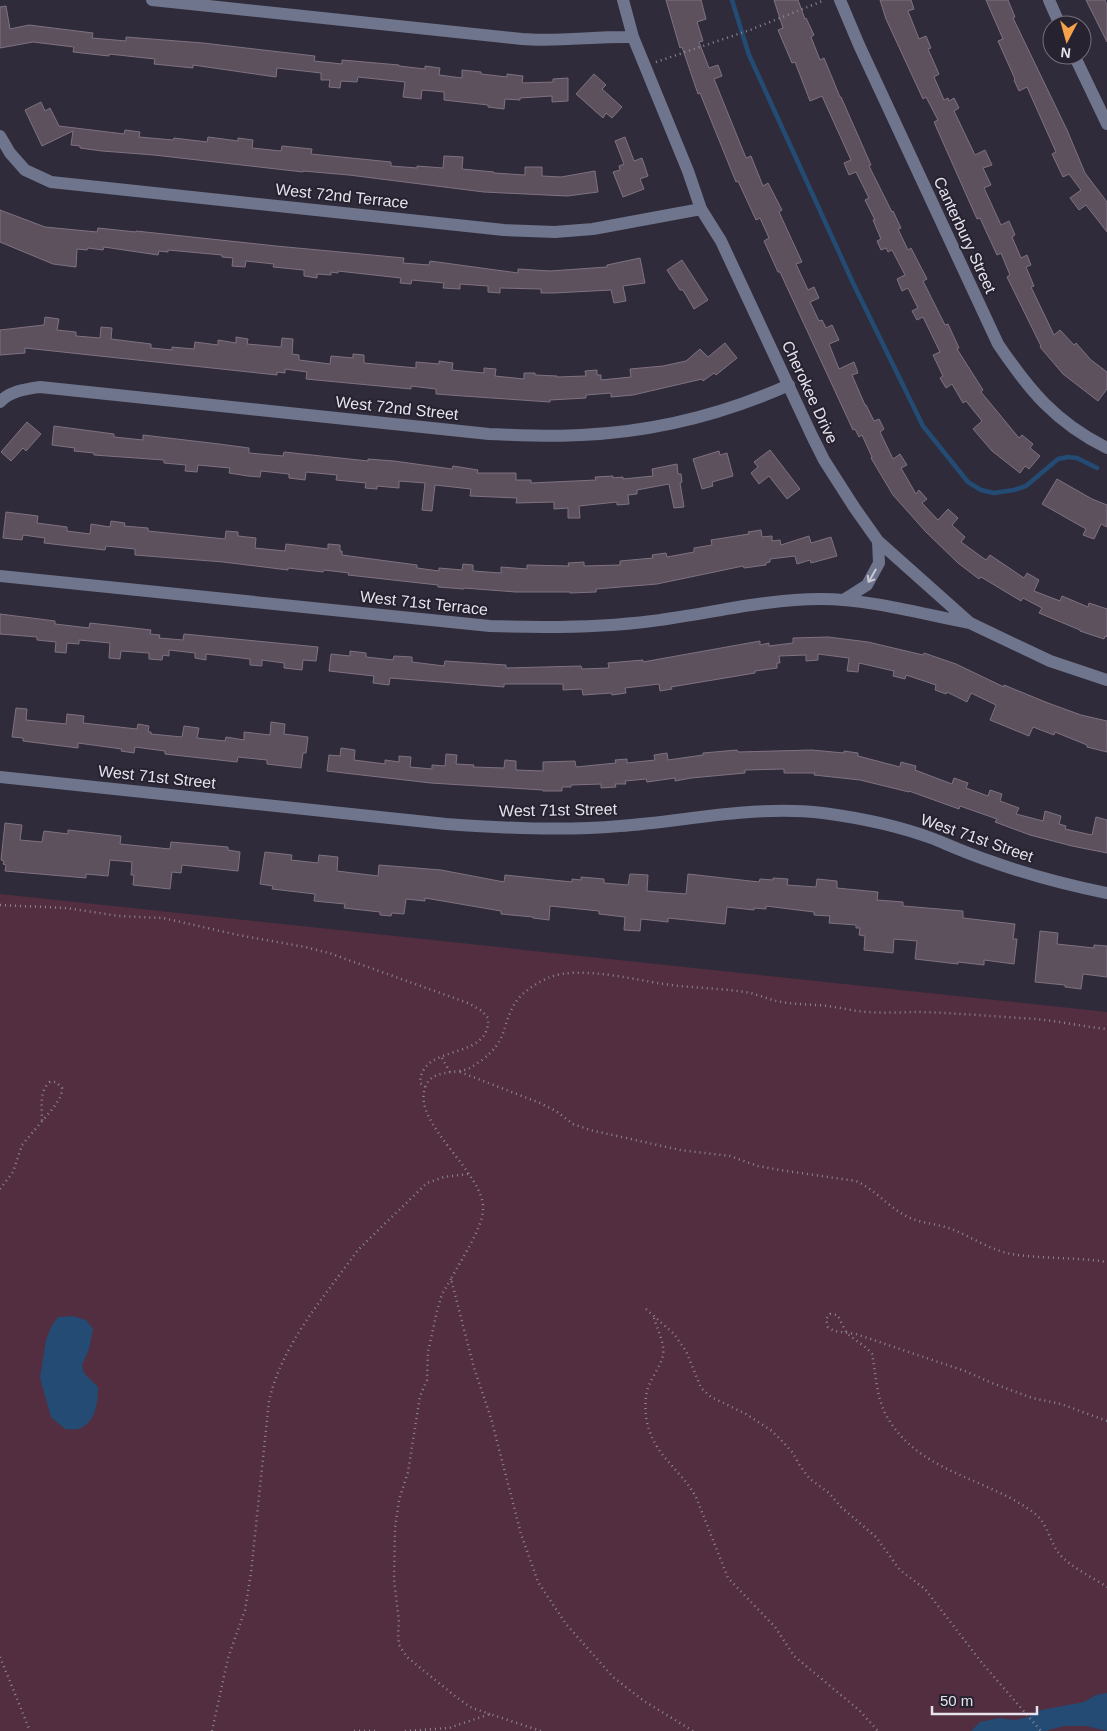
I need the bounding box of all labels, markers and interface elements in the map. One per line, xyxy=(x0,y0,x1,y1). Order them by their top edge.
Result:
north arrow xyxy=(1042,15,1092,65)
text: N xyxy=(1060,44,1072,61)
street label: Canterbury Street xyxy=(931,174,1000,296)
street label: West 72nd Terrace xyxy=(275,181,409,211)
street label: Cherokee Drive xyxy=(779,338,841,446)
street label: West 72nd Street xyxy=(335,393,460,423)
one-way arrow xyxy=(867,568,877,583)
street label: West 71st Terrace xyxy=(359,588,489,618)
street label: West 71st Street xyxy=(97,762,217,792)
street label: West 71st Street xyxy=(499,800,618,820)
street label: West 71st Street xyxy=(918,811,1036,865)
scale bar xyxy=(932,1684,1037,1716)
text: 50 m xyxy=(940,1692,973,1709)

